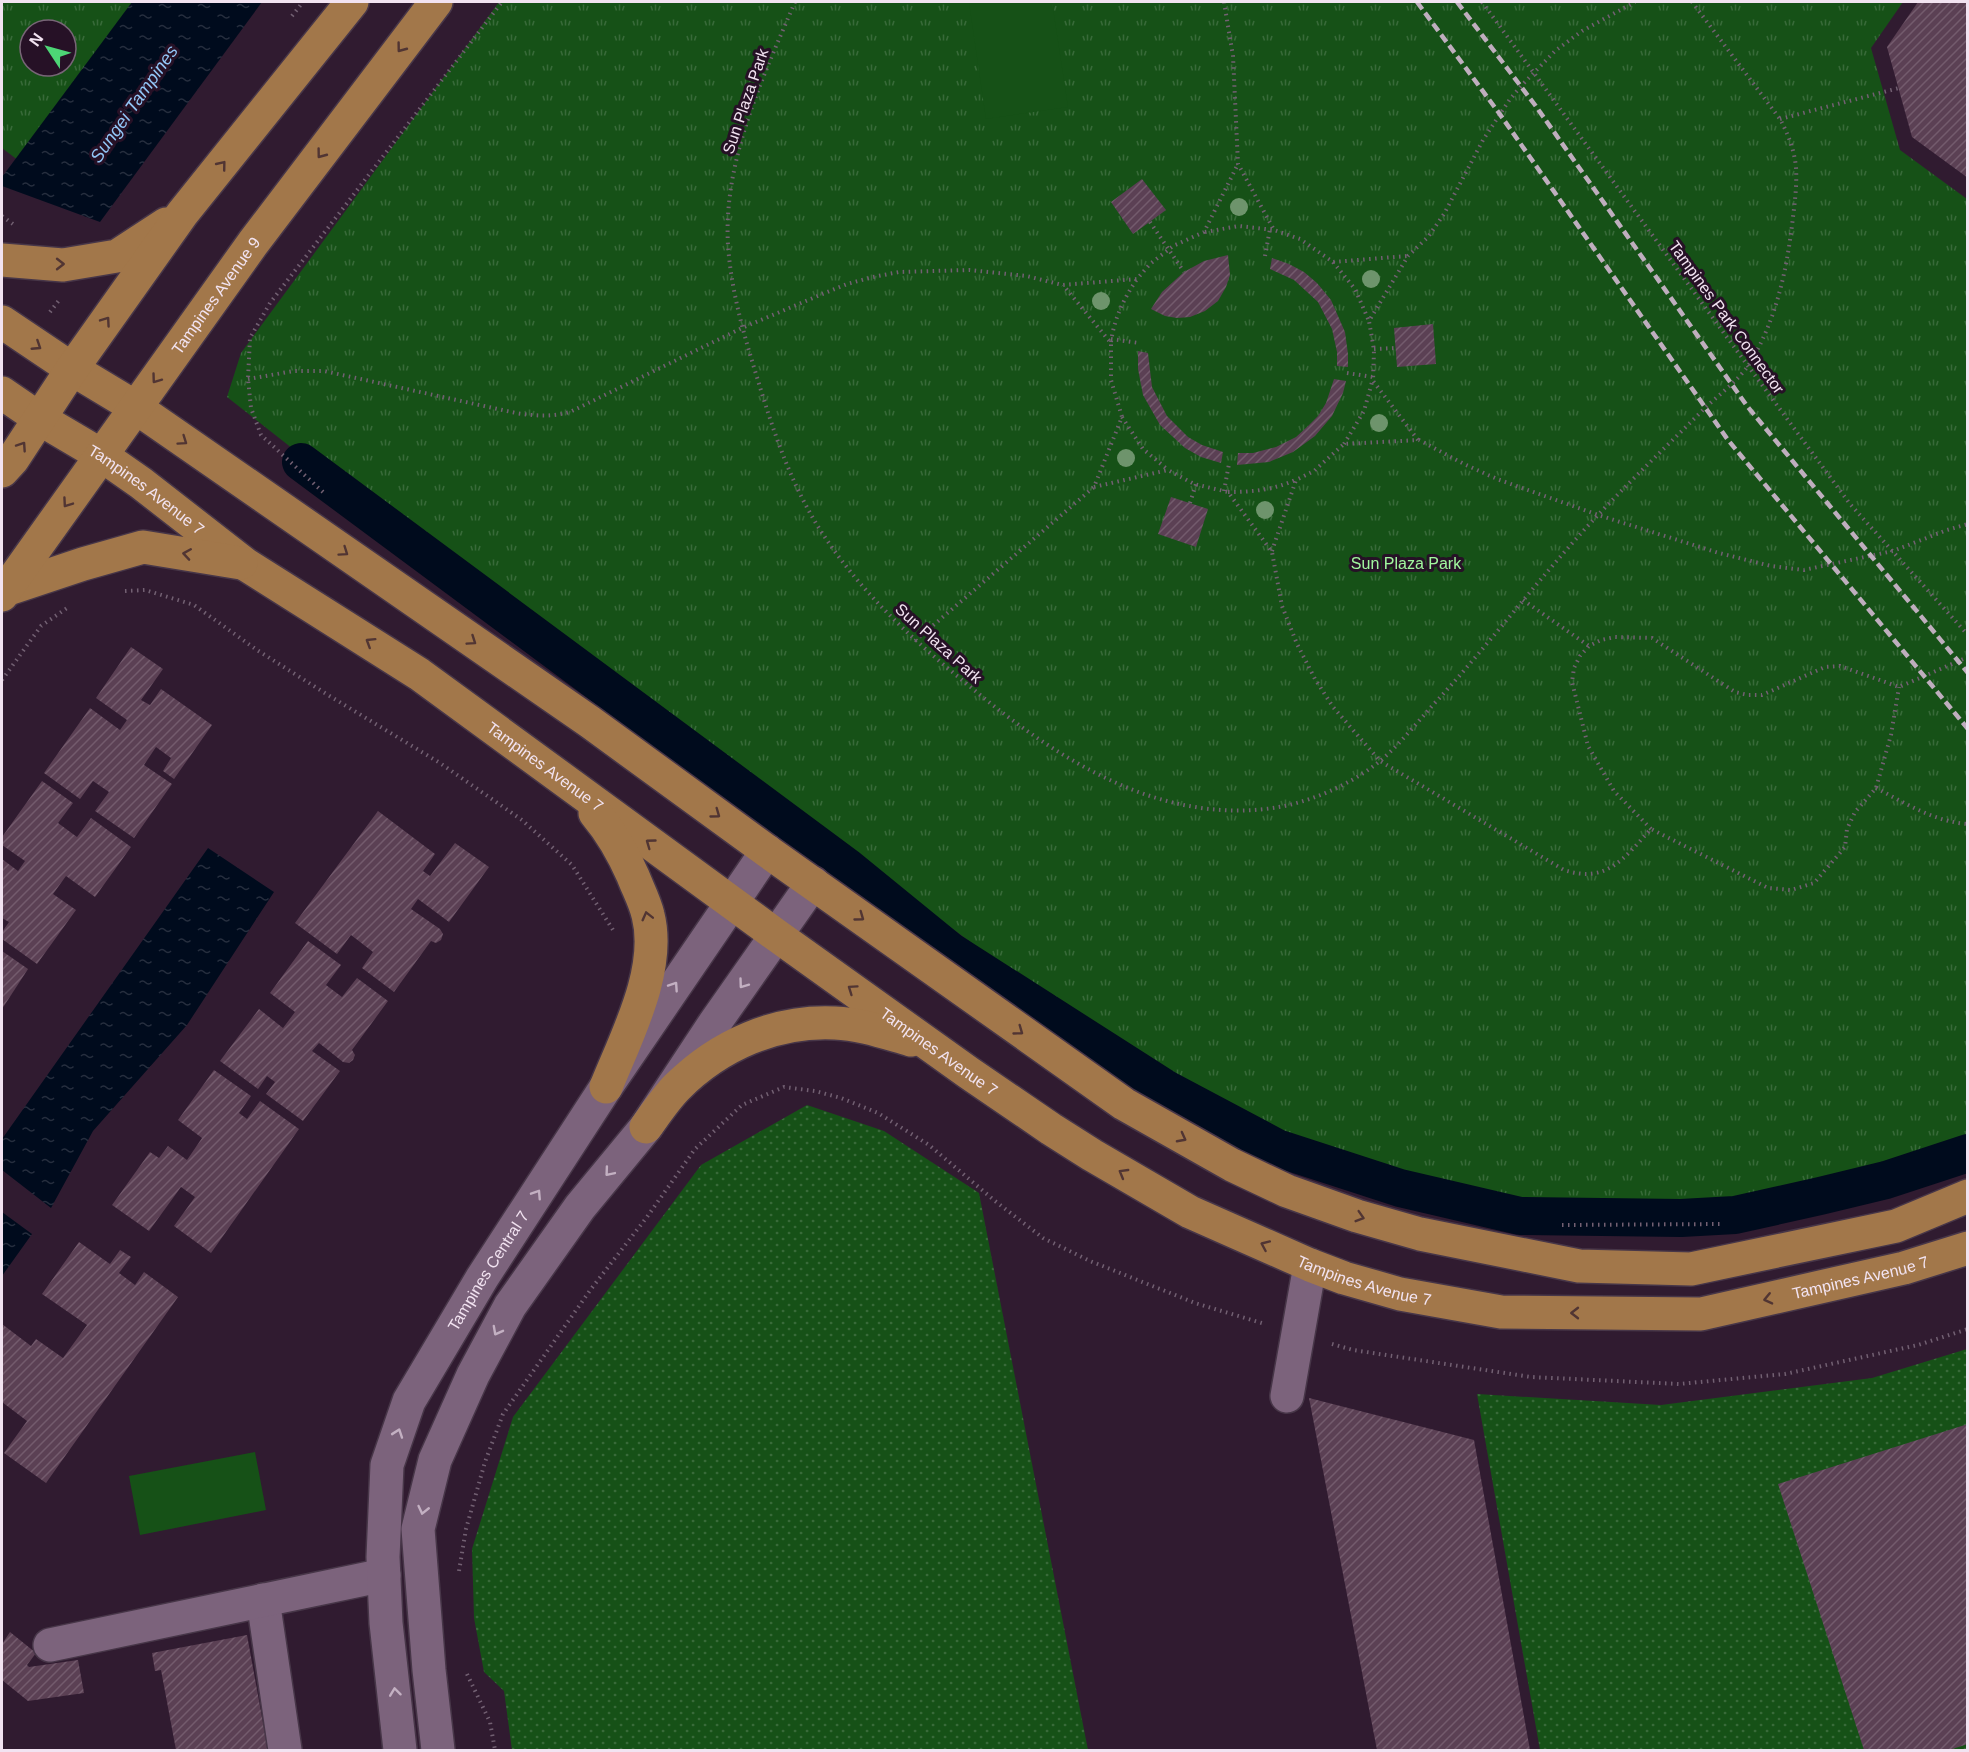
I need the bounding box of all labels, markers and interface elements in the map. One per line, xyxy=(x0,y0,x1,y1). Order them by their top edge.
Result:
north arrow xyxy=(18,18,78,78)
text: N xyxy=(26,30,47,49)
water label: Sungei Tampines xyxy=(86,42,182,166)
one-way arrow xyxy=(397,42,408,53)
street label: Sun Plaza Park xyxy=(719,45,772,156)
one-way arrow xyxy=(318,147,329,158)
one-way arrow xyxy=(214,160,225,171)
street label: Tampines Avenue 9 xyxy=(169,234,263,357)
street label: Tampines Park Connector xyxy=(1666,238,1788,397)
one-way arrow xyxy=(55,258,64,270)
one-way arrow xyxy=(99,317,110,328)
one-way arrow xyxy=(30,338,41,349)
one-way arrow xyxy=(152,372,163,383)
one-way arrow xyxy=(176,434,187,445)
one-way arrow xyxy=(15,442,26,453)
street label: Tampines Avenue 7 xyxy=(86,442,208,538)
one-way arrow xyxy=(63,496,74,507)
one-way arrow xyxy=(337,545,348,556)
one-way arrow xyxy=(183,549,192,561)
park label: Sun Plaza Park xyxy=(1351,555,1462,572)
street label: Sun Plaza Park xyxy=(892,600,986,687)
one-way arrow xyxy=(465,634,476,645)
one-way arrow xyxy=(365,639,376,650)
street label: Tampines Avenue 7 xyxy=(484,719,607,815)
one-way arrow xyxy=(710,807,721,818)
one-way arrow xyxy=(645,839,656,850)
one-way arrow xyxy=(854,910,865,921)
one-way arrow xyxy=(642,911,655,921)
one-way arrow xyxy=(740,977,751,988)
one-way arrow xyxy=(667,982,678,993)
one-way arrow xyxy=(847,985,858,996)
street label: Tampines Avenue 7 xyxy=(877,1004,1001,1099)
one-way arrow xyxy=(1012,1024,1023,1035)
one-way arrow xyxy=(1176,1131,1186,1142)
one-way arrow xyxy=(605,1165,616,1176)
one-way arrow xyxy=(1119,1169,1129,1180)
one-way arrow xyxy=(529,1189,540,1200)
street label: Tampines Central 7 xyxy=(445,1208,532,1334)
one-way arrow xyxy=(1354,1210,1365,1222)
one-way arrow xyxy=(1260,1241,1271,1253)
street label: Tampines Avenue 7 xyxy=(1294,1252,1433,1308)
street label: Tampines Avenue 7 xyxy=(1791,1253,1931,1302)
one-way arrow xyxy=(1764,1291,1774,1304)
one-way arrow xyxy=(1571,1307,1580,1319)
one-way arrow xyxy=(493,1324,504,1335)
one-way arrow xyxy=(391,1428,404,1439)
one-way arrow xyxy=(417,1505,430,1515)
one-way arrow xyxy=(389,1688,401,1697)

